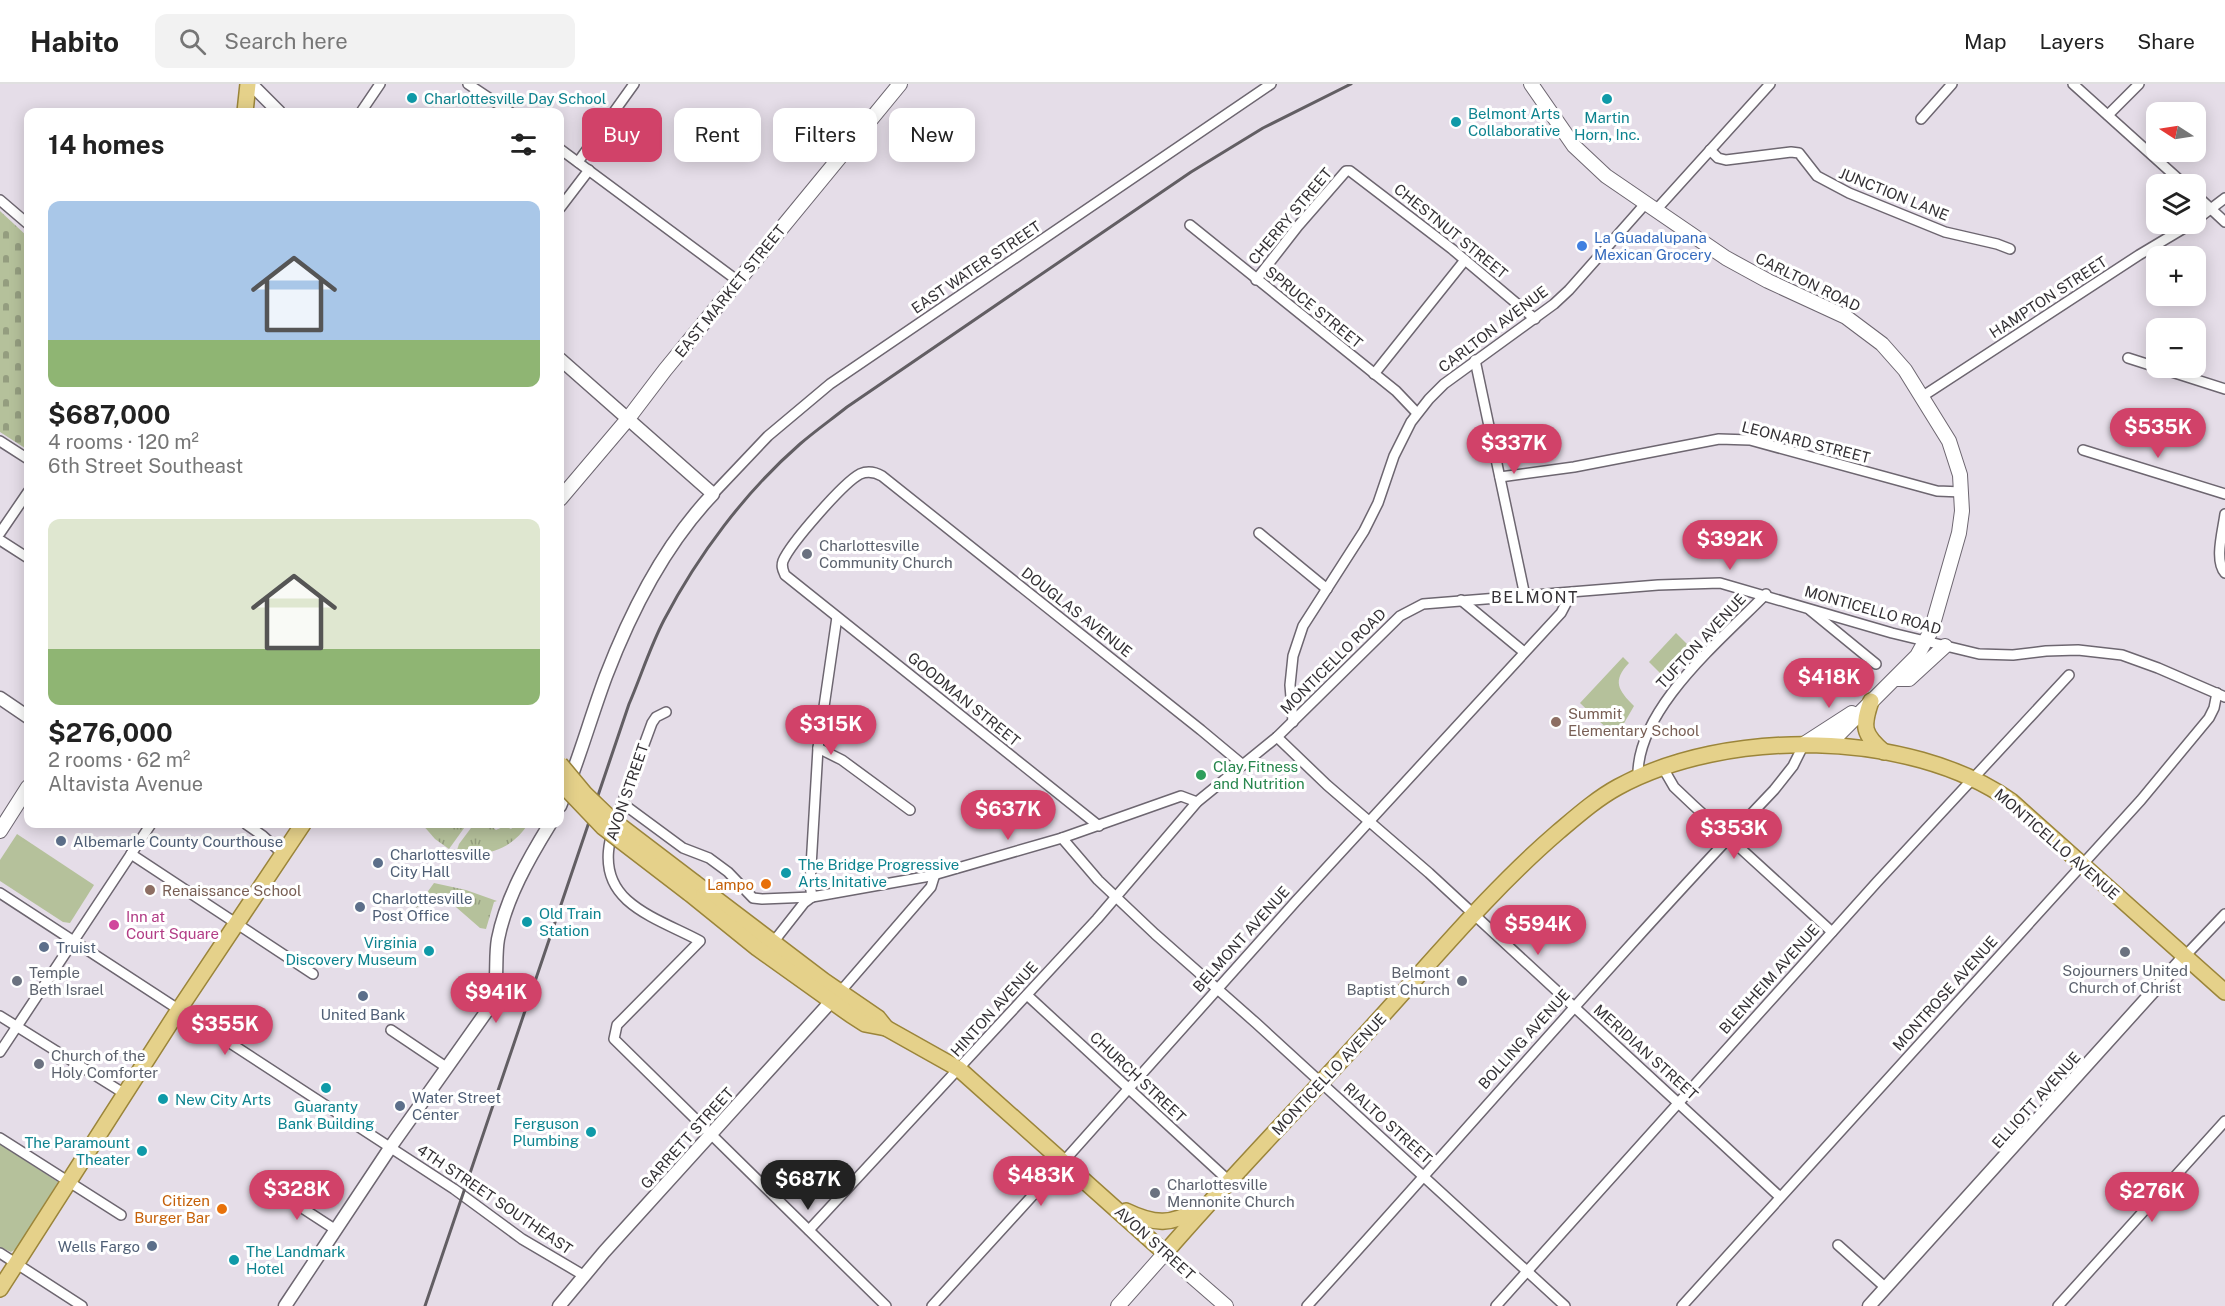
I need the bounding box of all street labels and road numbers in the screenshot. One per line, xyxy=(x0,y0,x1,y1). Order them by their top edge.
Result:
street label: CHERRY STREET xyxy=(1245,164,1335,268)
street label: JUNCTION LANE xyxy=(1837,164,1951,224)
street label: CHESTNUT STREET xyxy=(1391,180,1511,282)
street label: EAST WATER STREET xyxy=(908,217,1044,317)
street label: EAST MARKET STREET xyxy=(671,221,789,361)
street label: CARLTON ROAD xyxy=(1753,249,1863,315)
street label: HAMPTON STREET xyxy=(1986,253,2110,341)
street label: SPRUCE STREET xyxy=(1262,263,1366,351)
street label: CARLTON AVENUE xyxy=(1435,282,1551,376)
street label: LEONARD STREET xyxy=(1740,418,1872,466)
street label: DOUGLAS AVENUE xyxy=(1019,564,1135,660)
street label: MONTICELLO ROAD xyxy=(1803,582,1943,638)
street label: TUFTON AVENUE xyxy=(1653,590,1749,692)
street label: MONTICELLO ROAD xyxy=(1277,605,1389,717)
street label: GOODMAN STREET xyxy=(905,649,1023,749)
street label: AVON STREET xyxy=(602,741,652,843)
street label: MONTICELLO AVENUE xyxy=(1991,785,2123,903)
street label: BELMONT AVENUE xyxy=(1189,883,1293,995)
street label: BLENHEIM AVENUE xyxy=(1715,921,1823,1037)
street label: MONTROSE AVENUE xyxy=(1889,932,2001,1054)
street label: HINTON AVENUE xyxy=(947,958,1041,1060)
street label: BOLLING AVENUE xyxy=(1475,986,1573,1092)
street label: MERIDIAN STREET xyxy=(1590,1001,1702,1103)
street label: MONTICELLO AVENUE xyxy=(1268,1010,1390,1138)
street label: CHURCH STREET xyxy=(1087,1028,1189,1126)
street label: ELLIOTT AVENUE xyxy=(1988,1048,2084,1152)
street label: RIALTO STREET xyxy=(1341,1079,1436,1167)
street label: GARRETT STREET xyxy=(637,1084,737,1192)
street label: 4TH STREET SOUTHEAST xyxy=(414,1141,576,1257)
street label: AVON STREET xyxy=(1112,1203,1198,1283)

